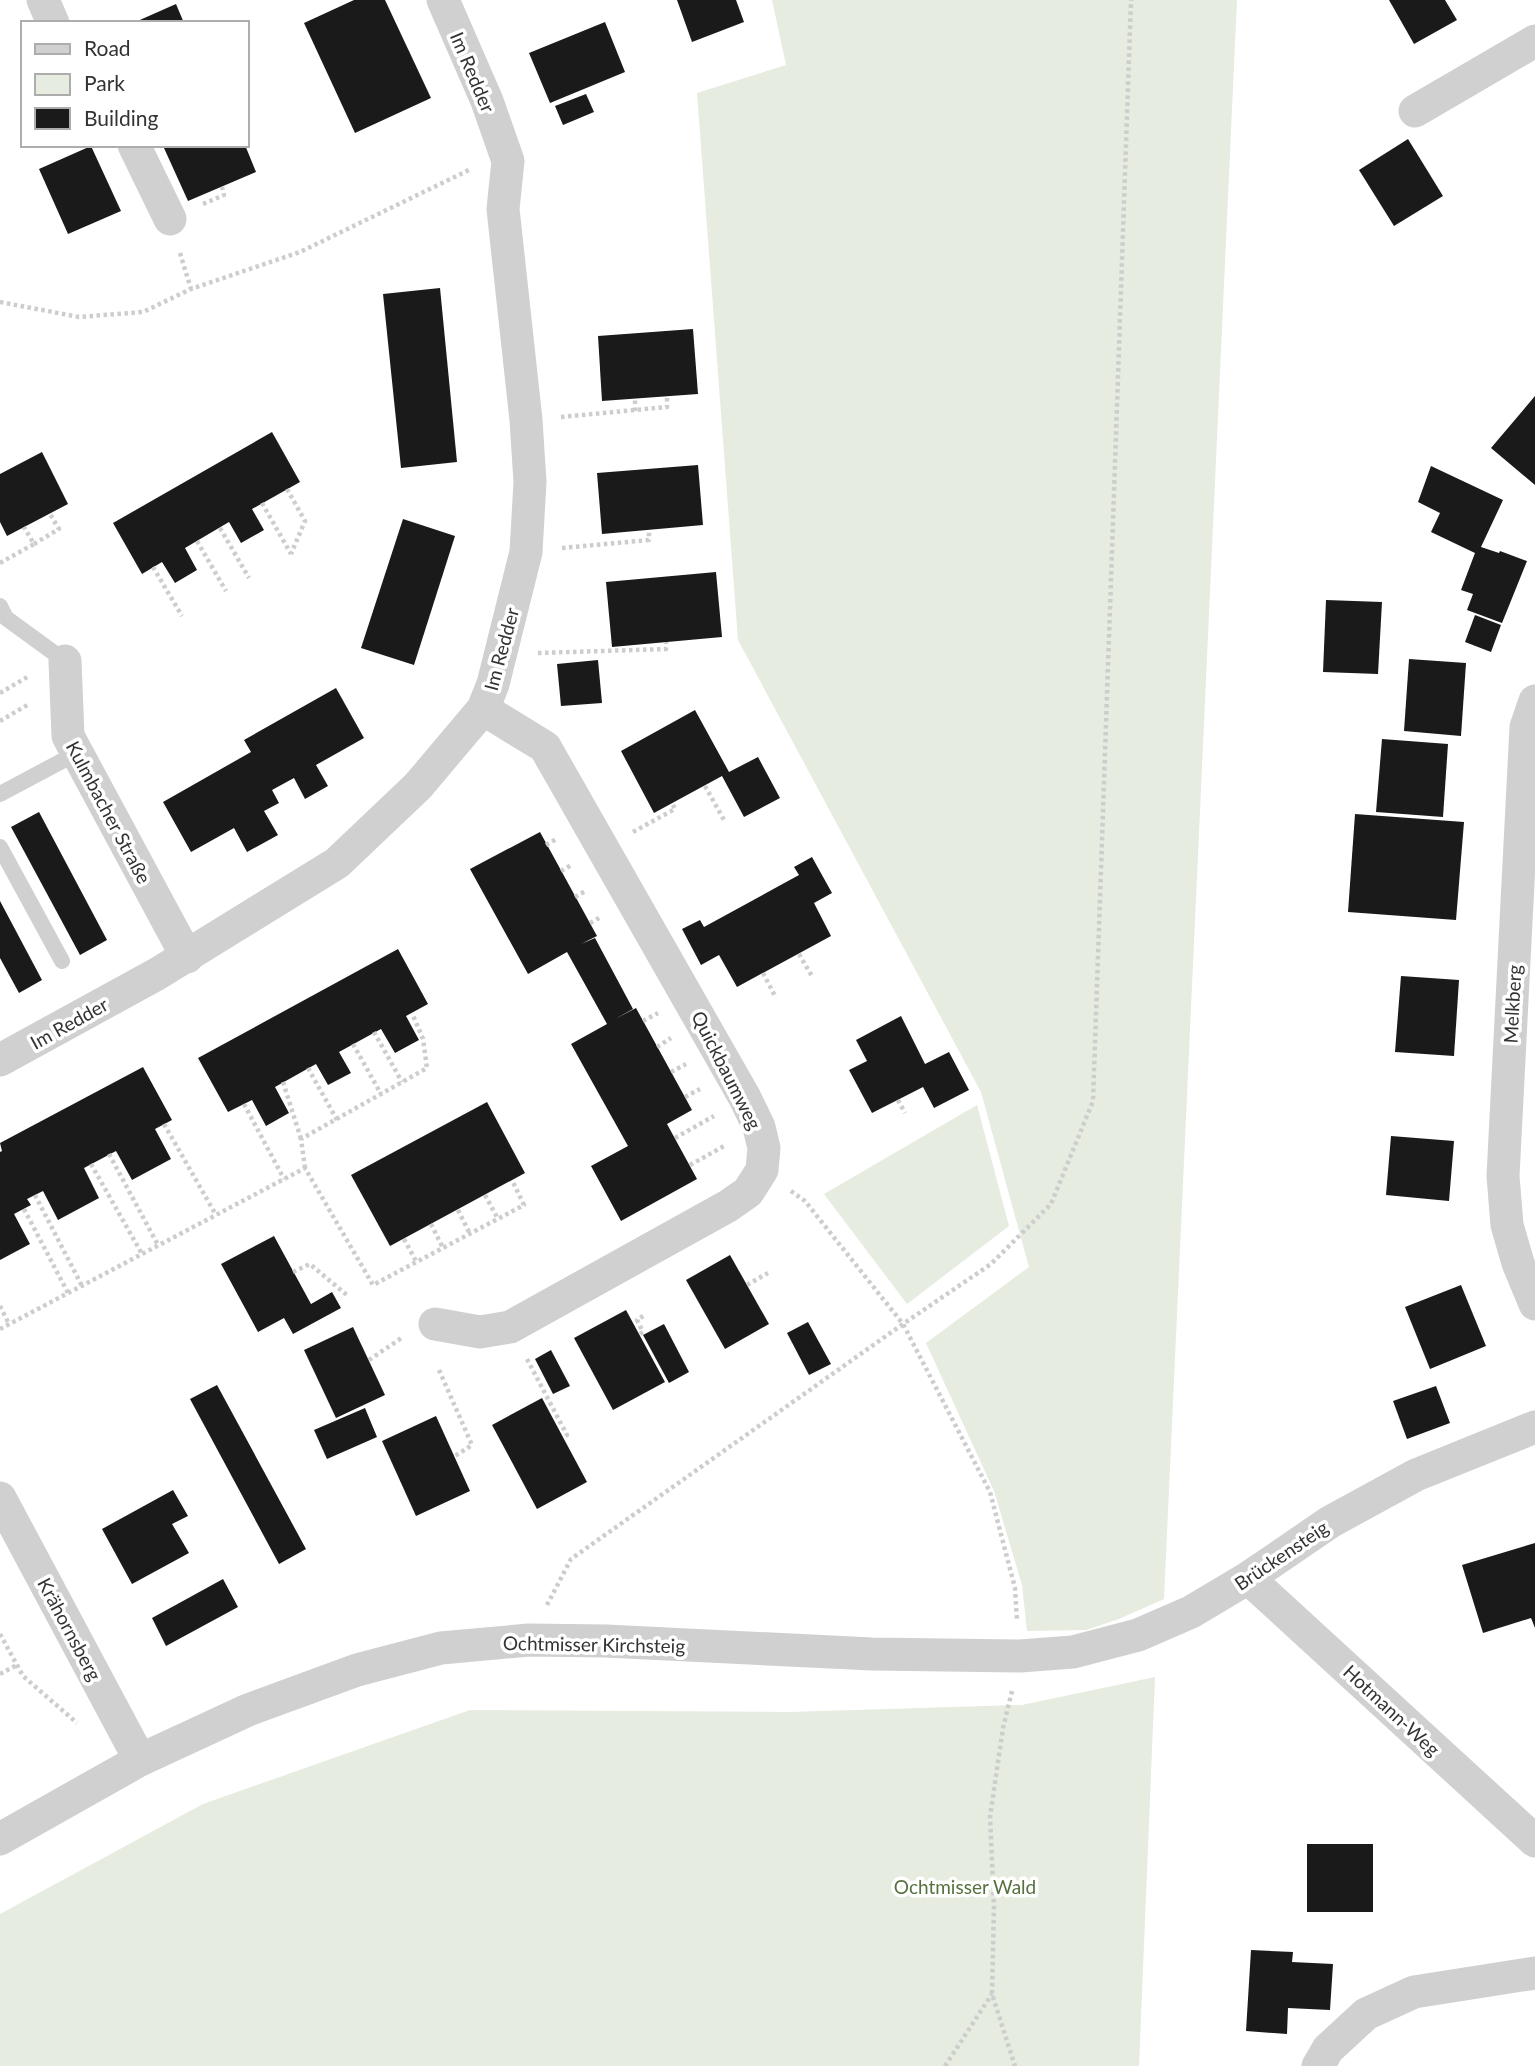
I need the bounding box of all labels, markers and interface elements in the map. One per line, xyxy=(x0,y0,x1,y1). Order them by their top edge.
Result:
legend xyxy=(21,21,248,147)
street label: Im Redder xyxy=(446,28,500,116)
text: Road xyxy=(84,35,131,60)
text: Park xyxy=(84,70,125,95)
text: Building xyxy=(84,105,159,130)
street label: Im Redder xyxy=(479,605,523,693)
street label: Kulmbacher Straße xyxy=(62,737,156,887)
street label: Melkberg xyxy=(1498,964,1526,1044)
street label: Im Redder xyxy=(26,992,112,1054)
street label: Quickbaumweg xyxy=(687,1007,767,1133)
street label: Brückensteig xyxy=(1230,1515,1332,1595)
street label: Krähornsberg xyxy=(33,1574,107,1684)
street label: Ochtmisser Kirchsteig xyxy=(503,1631,685,1657)
street label: Hotmann-Weg xyxy=(1339,1660,1445,1760)
park label: Ochtmisser Wald xyxy=(894,1875,1036,1898)

